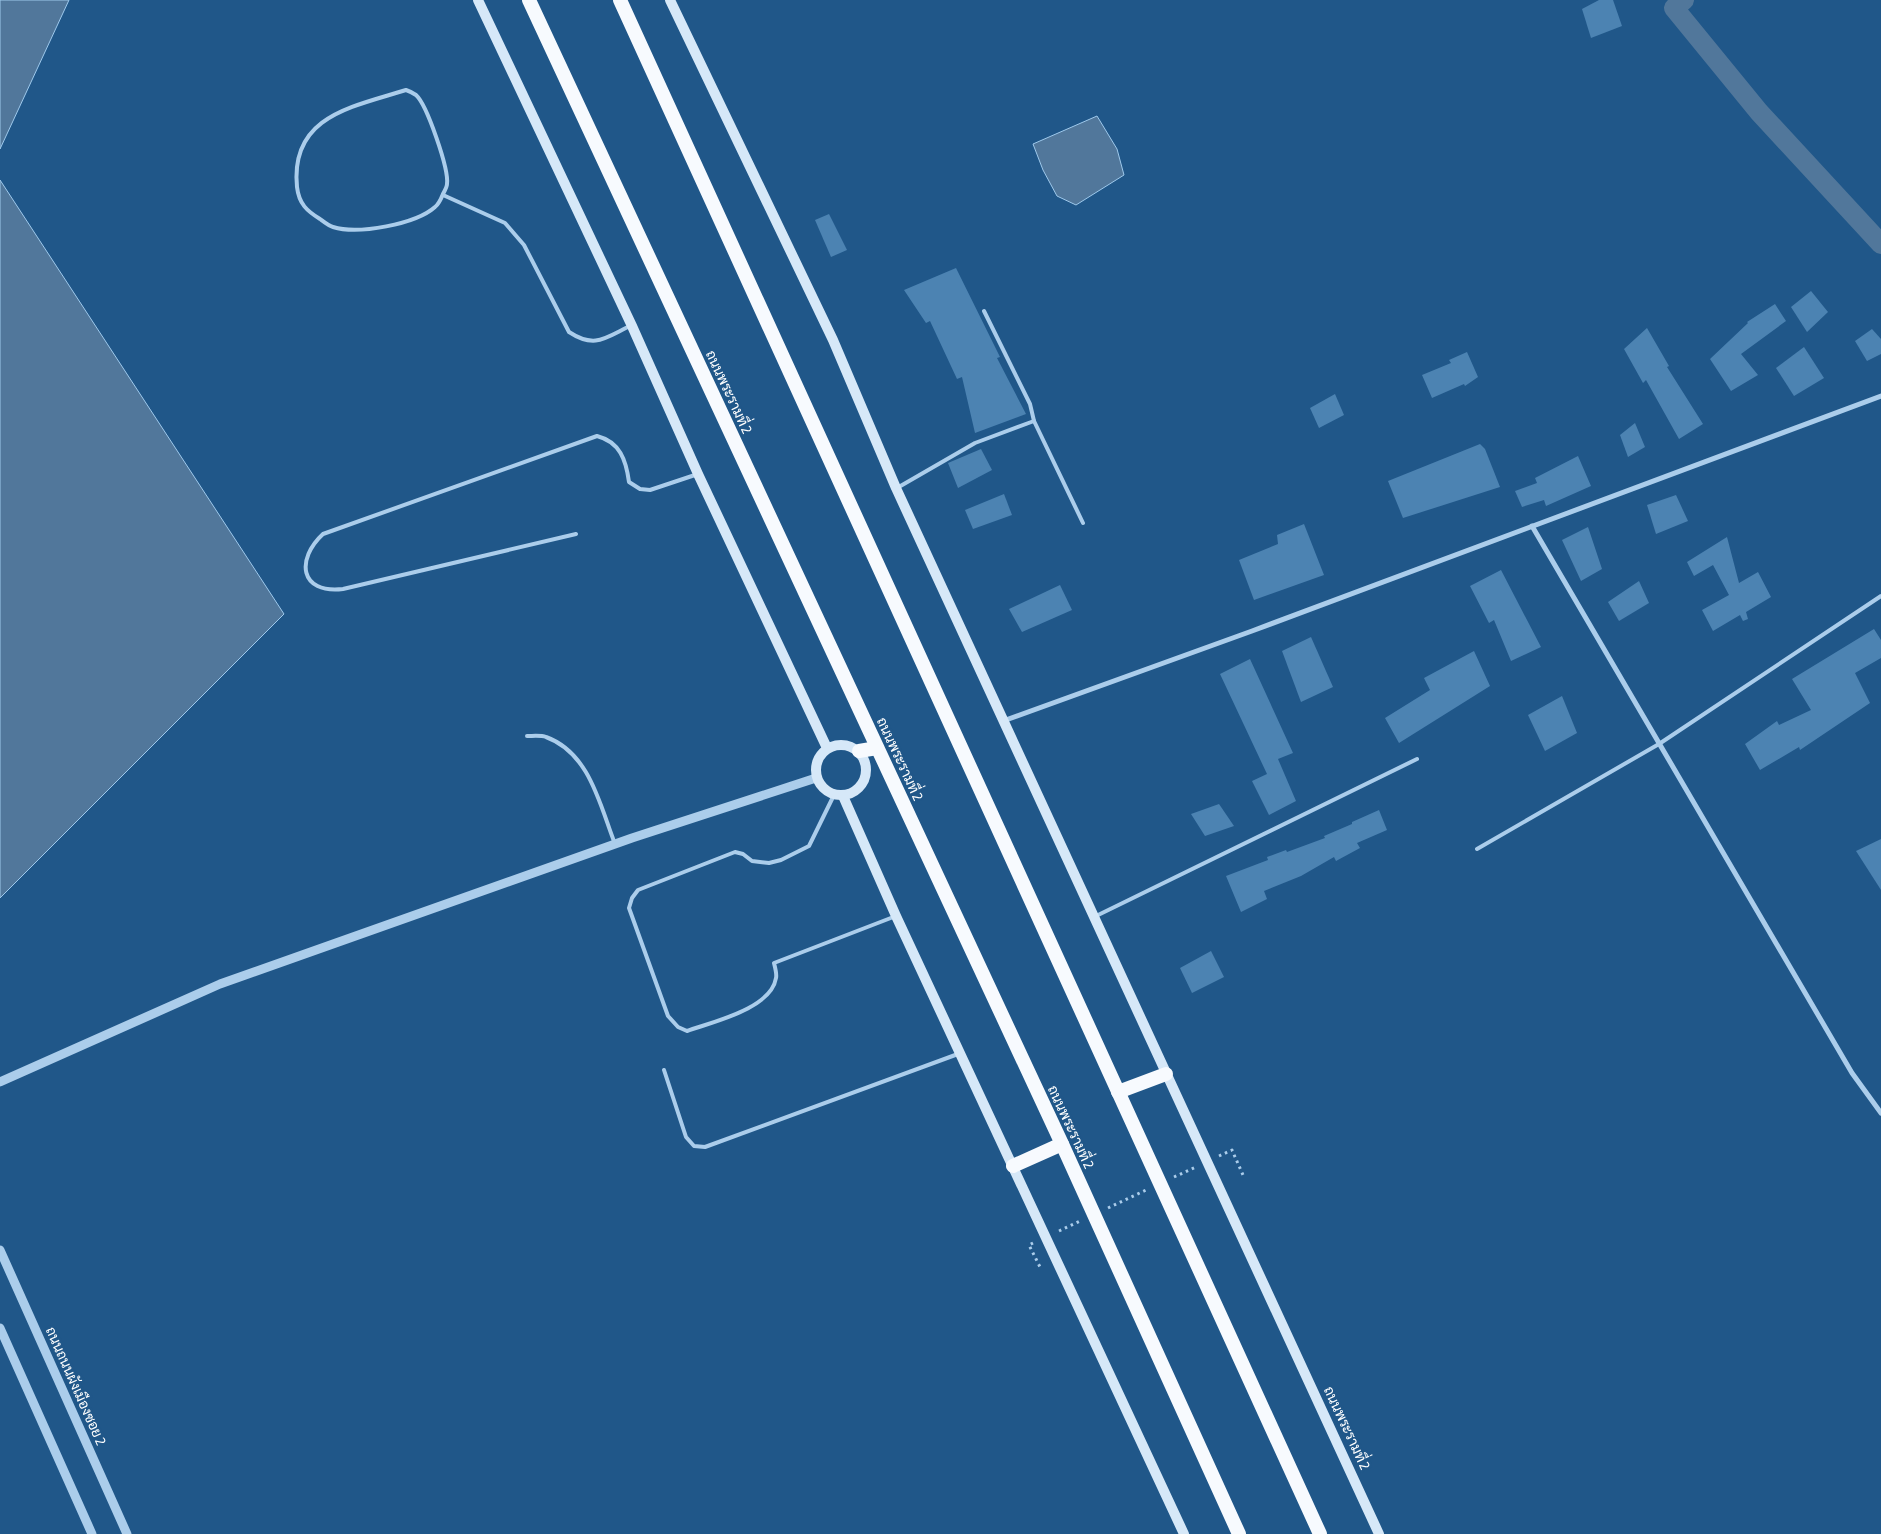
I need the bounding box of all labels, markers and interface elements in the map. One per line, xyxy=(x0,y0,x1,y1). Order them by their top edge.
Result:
street label: ถนนพระรามที่ 2 xyxy=(703,346,759,436)
street label: ถนนพระรามที่ 2 xyxy=(874,713,930,803)
street label: ถนนพระรามที่ 2 xyxy=(1045,1081,1101,1171)
street label: ถนนถนนผังเมืองซอย 2 xyxy=(43,1324,110,1448)
street label: ถนนพระรามที่ 2 xyxy=(1321,1382,1377,1472)

